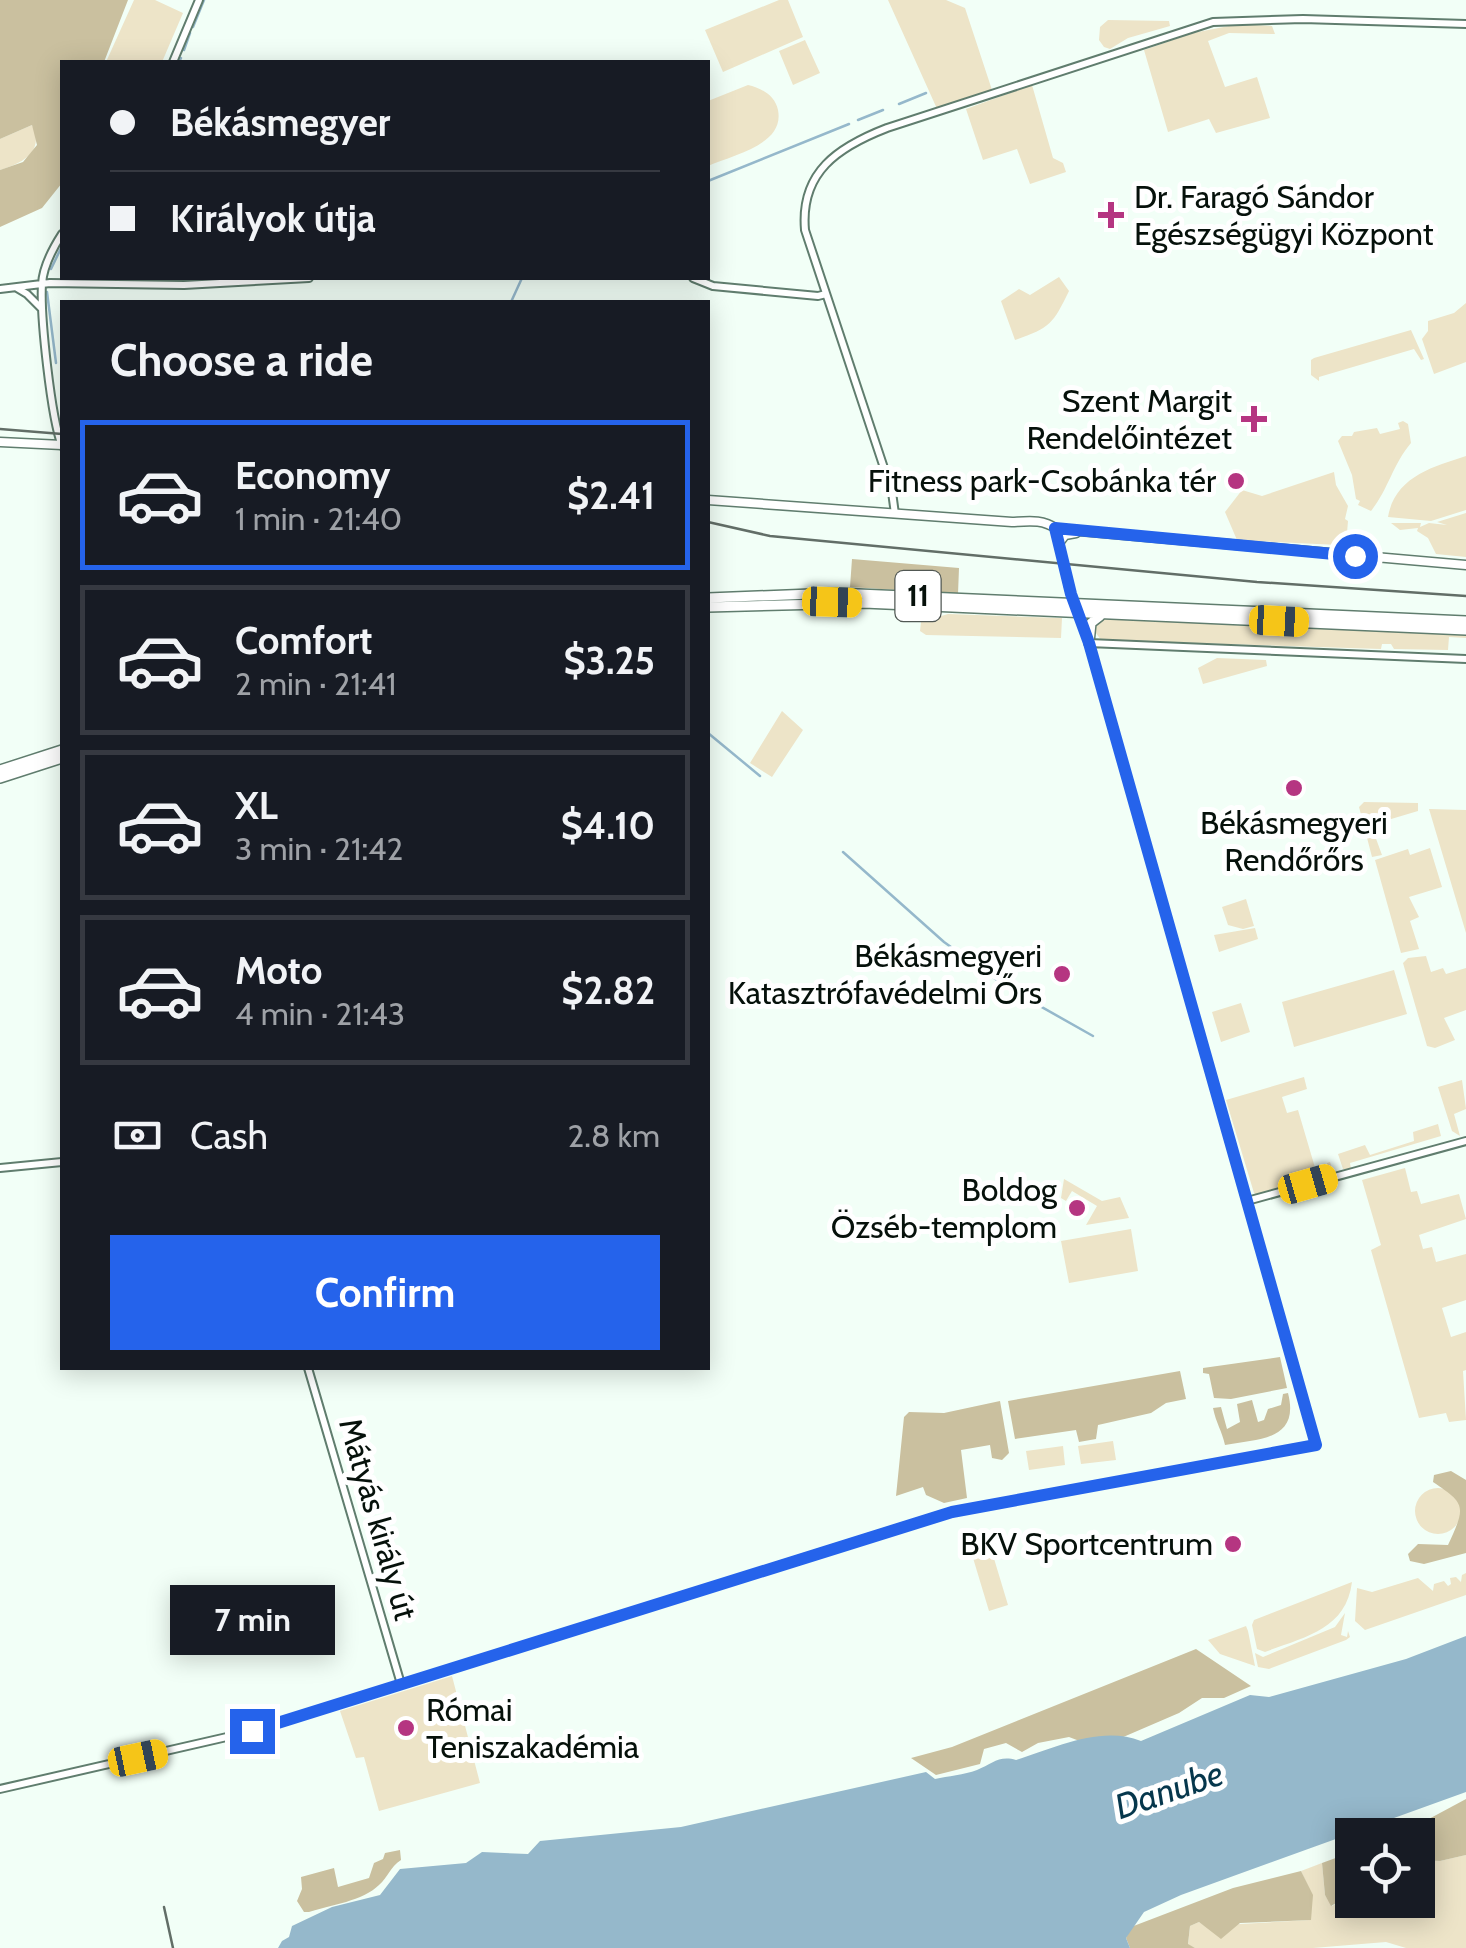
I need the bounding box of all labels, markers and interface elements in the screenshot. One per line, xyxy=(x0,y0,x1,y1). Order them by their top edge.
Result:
text: Békásmegyer xyxy=(170,99,390,146)
place label: Dr. Faragó Sándor Egészségügyi Központ xyxy=(1134,177,1434,253)
text: Királyok útja xyxy=(170,195,376,242)
marker: Dr. Faragó Sándor Egészségügyi Központ xyxy=(1098,202,1124,228)
text: Choose a ride xyxy=(110,333,373,387)
place label: Szent Margit Rendelőintézet xyxy=(1026,381,1232,457)
marker: Szent Margit Rendelőintézet xyxy=(1241,406,1267,432)
icon: car xyxy=(115,450,205,540)
text: Economy xyxy=(235,452,390,499)
place label: Fitness park-Csobánka tér xyxy=(868,461,1217,500)
marker: Fitness park-Csobánka tér xyxy=(1225,470,1247,492)
text: $2.41 xyxy=(567,472,655,519)
text: 1 min · 21:40 xyxy=(235,499,402,538)
route start xyxy=(1333,534,1378,579)
road number: 11 xyxy=(896,571,940,621)
car xyxy=(801,586,863,618)
car xyxy=(1248,604,1310,638)
icon: car xyxy=(115,615,205,705)
text: Comfort xyxy=(235,617,372,664)
text: $3.25 xyxy=(564,637,655,684)
text: 2 min · 21:41 xyxy=(235,664,397,703)
marker: Békásmegyeri Rendőrőrs xyxy=(1283,777,1305,799)
icon: car xyxy=(115,780,205,870)
text: XL xyxy=(235,782,278,829)
text: $4.10 xyxy=(561,802,655,849)
place label: Békásmegyeri Rendőrőrs xyxy=(1200,803,1388,879)
text: 3 min · 21:42 xyxy=(235,829,403,868)
place label: Békásmegyeri Katasztrófavédelmi Őrs xyxy=(728,936,1042,1012)
icon: car xyxy=(115,945,205,1035)
text: Moto xyxy=(235,947,322,994)
marker: Békásmegyeri Katasztrófavédelmi Őrs xyxy=(1051,963,1073,985)
text: $2.82 xyxy=(561,967,655,1014)
text: 4 min · 21:43 xyxy=(235,994,405,1033)
icon: cash xyxy=(110,1108,165,1163)
text: Cash xyxy=(190,1112,268,1159)
text: 2.8 km xyxy=(568,1116,660,1155)
car xyxy=(1275,1161,1341,1207)
place label: Boldog Özséb-templom xyxy=(831,1170,1058,1246)
marker: Boldog Özséb-templom xyxy=(1066,1197,1088,1219)
button: Confirm xyxy=(110,1235,660,1350)
street label: Mátyás király út xyxy=(331,1414,426,1624)
place label: BKV Sportcentrum xyxy=(960,1524,1213,1563)
marker: BKV Sportcentrum xyxy=(1222,1533,1244,1555)
callout: 7 min xyxy=(170,1586,334,1656)
text: 7 min xyxy=(214,1600,291,1639)
place label: Római Teniszakadémia xyxy=(426,1690,640,1766)
route end xyxy=(230,1709,275,1754)
marker: Római Teniszakadémia xyxy=(395,1717,417,1739)
car xyxy=(106,1737,170,1779)
water label: Danube xyxy=(1109,1751,1229,1828)
map controls xyxy=(1335,1818,1435,1918)
button: locate xyxy=(1335,1818,1435,1918)

